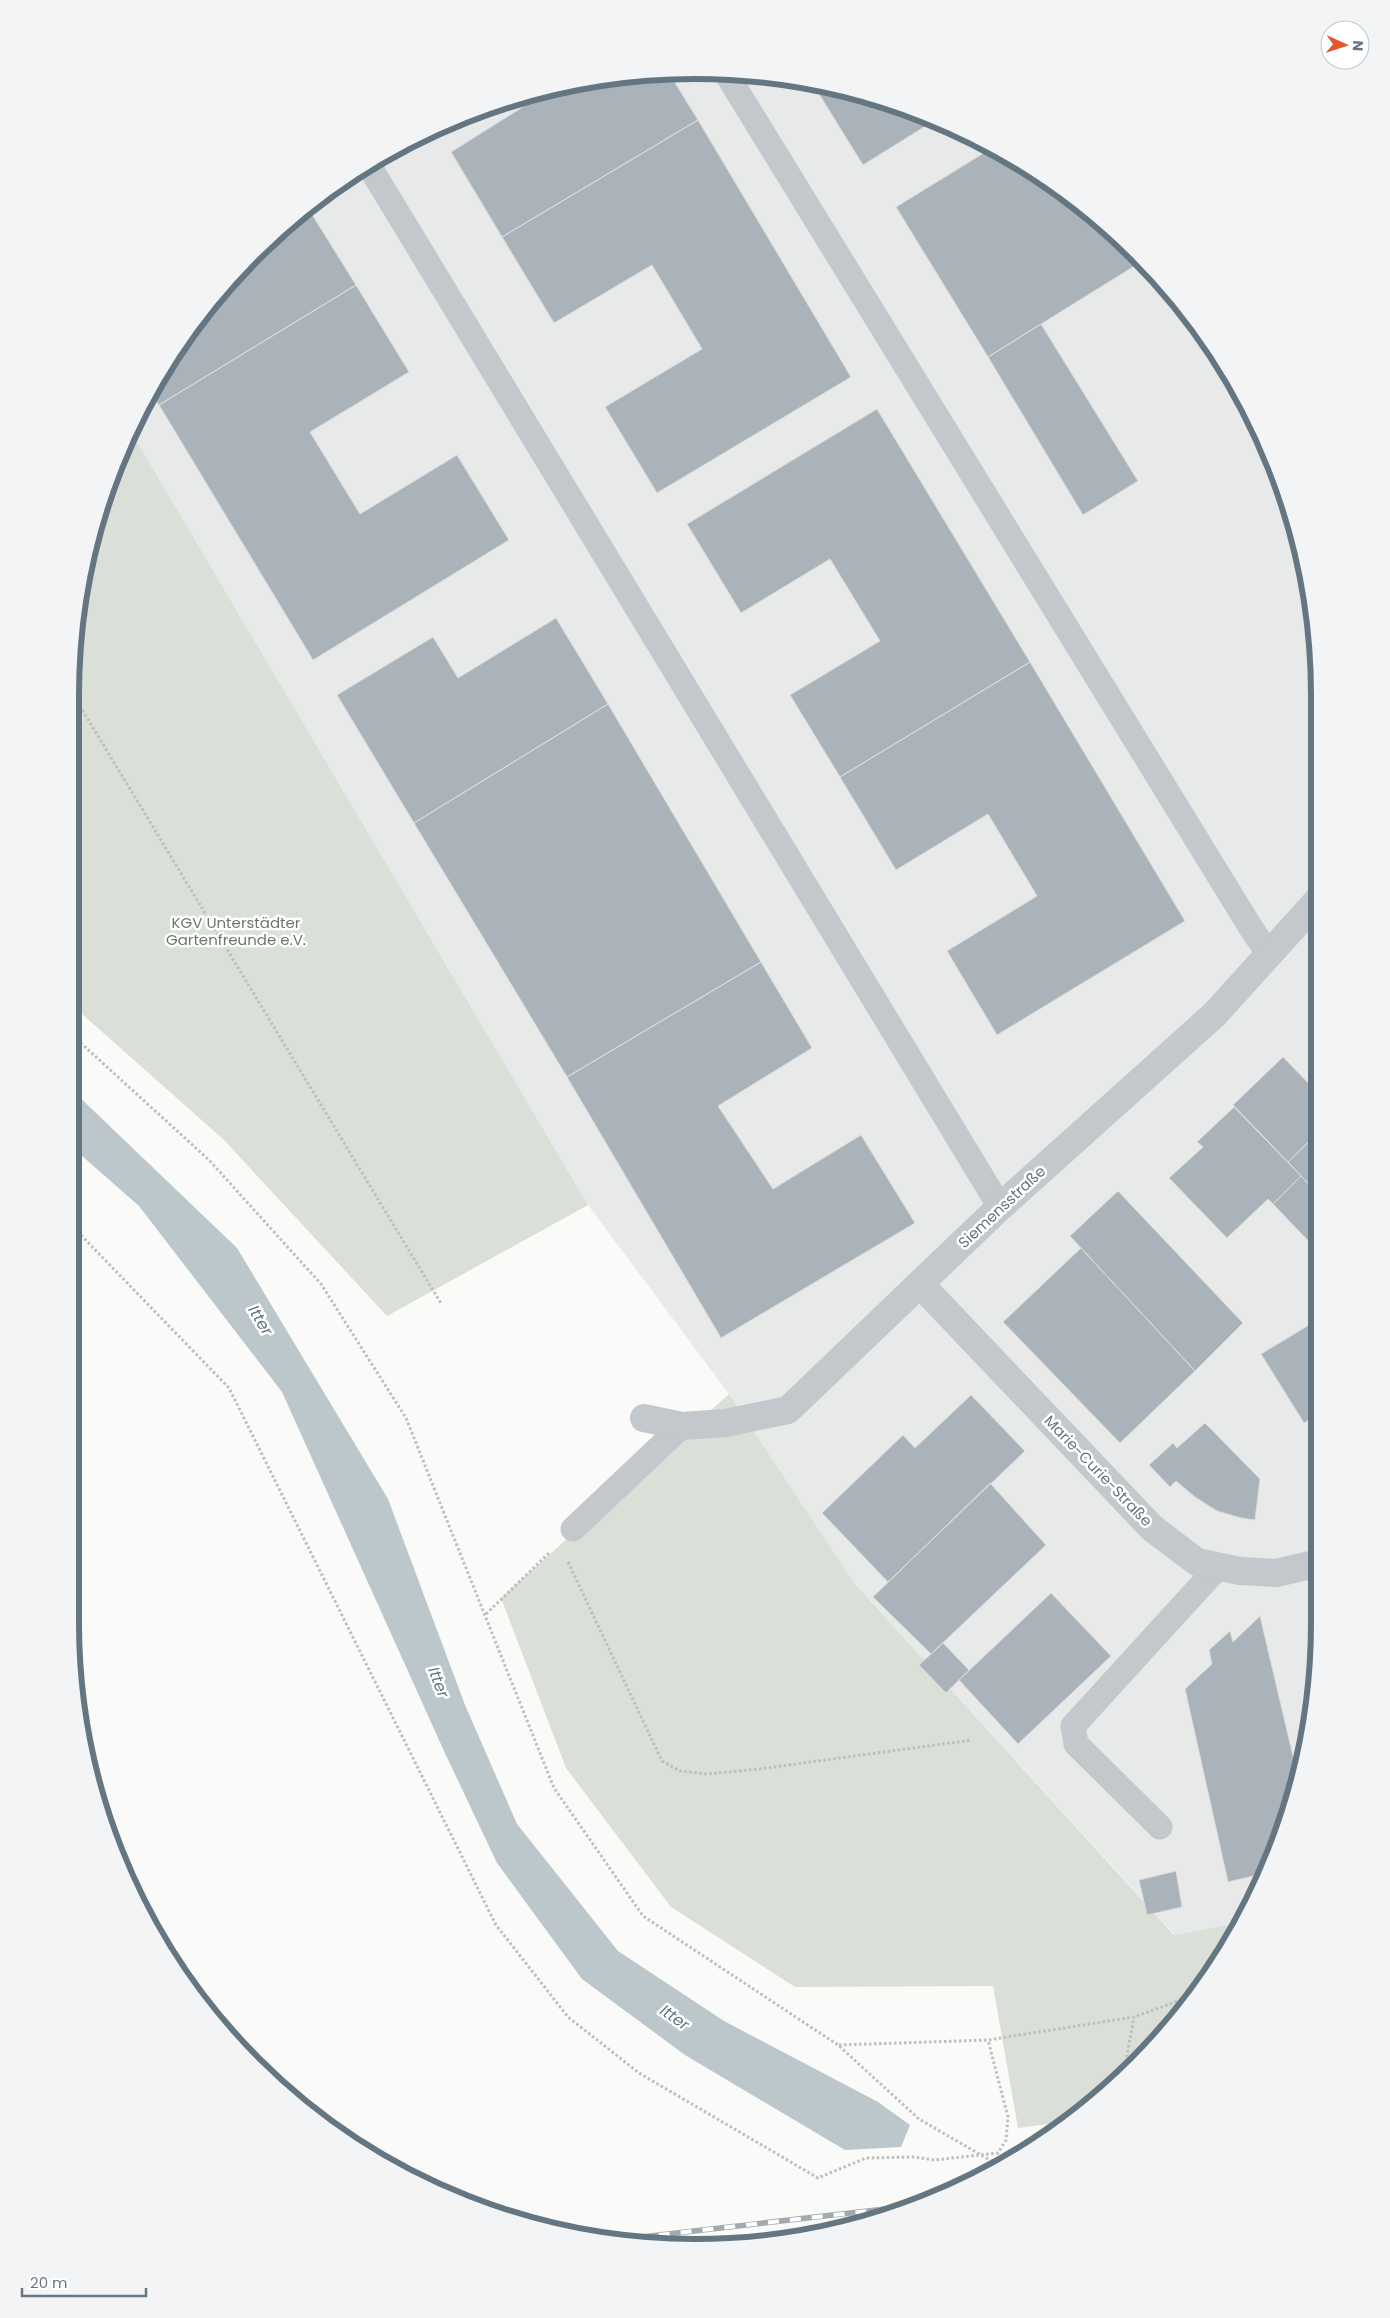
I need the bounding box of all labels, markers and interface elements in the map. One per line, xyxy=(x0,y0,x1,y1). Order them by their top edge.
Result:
north arrow xyxy=(1320,20,1370,70)
text: N xyxy=(1348,40,1368,51)
park label: KGV Unterstädter Gartenfreunde e.V. xyxy=(166,912,306,950)
street label: Siemensstraße xyxy=(953,1161,1050,1253)
water label: Itter xyxy=(243,1301,279,1341)
street label: Marie-Curie-Straße xyxy=(1040,1410,1157,1531)
water label: Itter xyxy=(422,1663,455,1702)
water label: Itter xyxy=(655,1999,695,2036)
scale bar xyxy=(22,2266,146,2298)
text: 20 m xyxy=(30,2272,68,2293)

